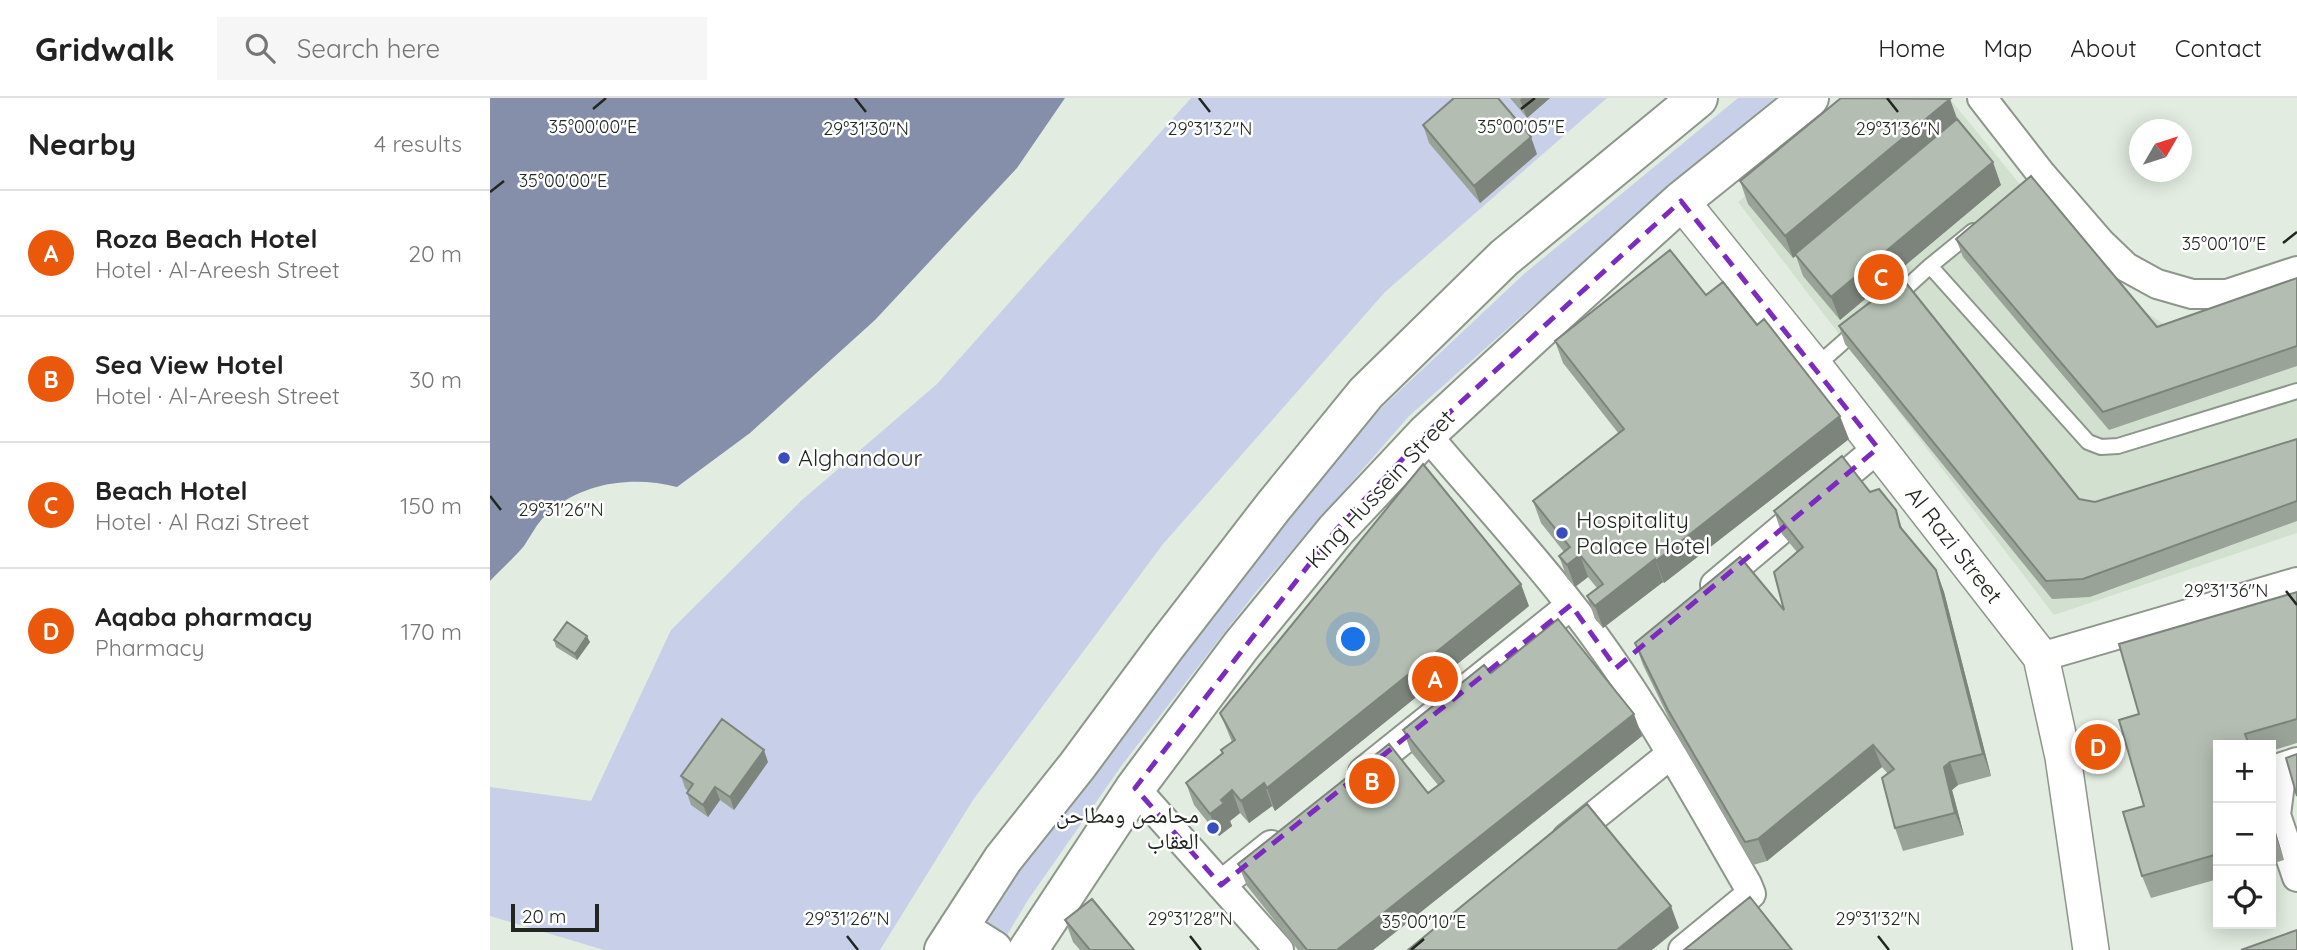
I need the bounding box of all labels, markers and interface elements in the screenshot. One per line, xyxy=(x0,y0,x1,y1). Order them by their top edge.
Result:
search box xyxy=(217,17,707,80)
text: Gridwalk xyxy=(35,28,175,69)
icon: search xyxy=(241,29,279,67)
text: Search here xyxy=(297,32,440,65)
text: Home xyxy=(1878,33,1945,63)
text: Map xyxy=(1983,33,2032,63)
text: About xyxy=(2070,33,2137,63)
text: Contact xyxy=(2175,33,2262,63)
text: 35°00'00"E xyxy=(549,115,637,138)
text: 35°00'05"E xyxy=(1477,115,1565,138)
text: 29°31'30"N xyxy=(823,117,909,140)
text: 29°31'32"N xyxy=(1168,117,1252,140)
text: 29°31'36"N xyxy=(1856,117,1940,140)
north arrow xyxy=(2129,119,2192,182)
text: Nearby xyxy=(28,125,136,163)
text: 4 results xyxy=(374,129,462,158)
text: 35°00'00"E xyxy=(519,169,607,192)
text: Roza Beach Hotel xyxy=(95,222,317,255)
text: 35°00'10"E xyxy=(2182,232,2266,255)
text: A xyxy=(44,239,58,268)
text: 20 m xyxy=(408,239,462,268)
pin: C xyxy=(1858,251,1904,303)
text: Hotel · Al-Areesh Street xyxy=(95,255,340,284)
text: Sea View Hotel xyxy=(95,348,284,381)
text: B xyxy=(43,365,59,394)
text: 30 m xyxy=(409,365,462,394)
text: Hotel · Al-Areesh Street xyxy=(95,381,340,410)
street label: King Hussein Street xyxy=(1299,403,1461,574)
place label: Alghandour xyxy=(798,443,923,472)
marker: Alghandour xyxy=(776,450,792,466)
text: Beach Hotel xyxy=(95,474,248,507)
street label: Al Razi Street xyxy=(1900,480,2009,609)
text: C xyxy=(44,491,58,520)
text: 150 m xyxy=(400,491,462,520)
text: 29°31'26"N xyxy=(518,498,604,521)
place label: Hospitality Palace Hotel xyxy=(1576,505,1710,560)
text: Hotel · Al Razi Street xyxy=(95,507,309,536)
marker: Hospitality Palace Hotel xyxy=(1554,525,1570,541)
text: 29°31'36"N xyxy=(2184,579,2268,602)
text: Aqaba pharmacy xyxy=(95,600,312,633)
text: D xyxy=(43,617,59,646)
text: 170 m xyxy=(401,617,462,646)
your location xyxy=(1336,622,1370,656)
text: Pharmacy xyxy=(95,633,204,662)
pin: A xyxy=(1412,653,1458,705)
pin: D xyxy=(2075,721,2121,773)
map controls xyxy=(2213,740,2276,929)
button: + xyxy=(2213,740,2276,803)
pin: B xyxy=(1349,755,1395,807)
place label: محامص ومطاحن العقاب xyxy=(1056,800,1199,855)
button: − xyxy=(2213,803,2276,866)
marker: محامص ومطاحن العقاب xyxy=(1205,820,1221,836)
button: locate xyxy=(2213,866,2276,929)
scale bar xyxy=(511,901,598,933)
text: 20 m xyxy=(522,904,566,928)
text: 29°31'26"N xyxy=(804,907,890,930)
text: 29°31'28"N xyxy=(1147,907,1233,930)
text: 29°31'32"N xyxy=(1836,907,1920,930)
text: 35°00'10"E xyxy=(1382,910,1466,933)

